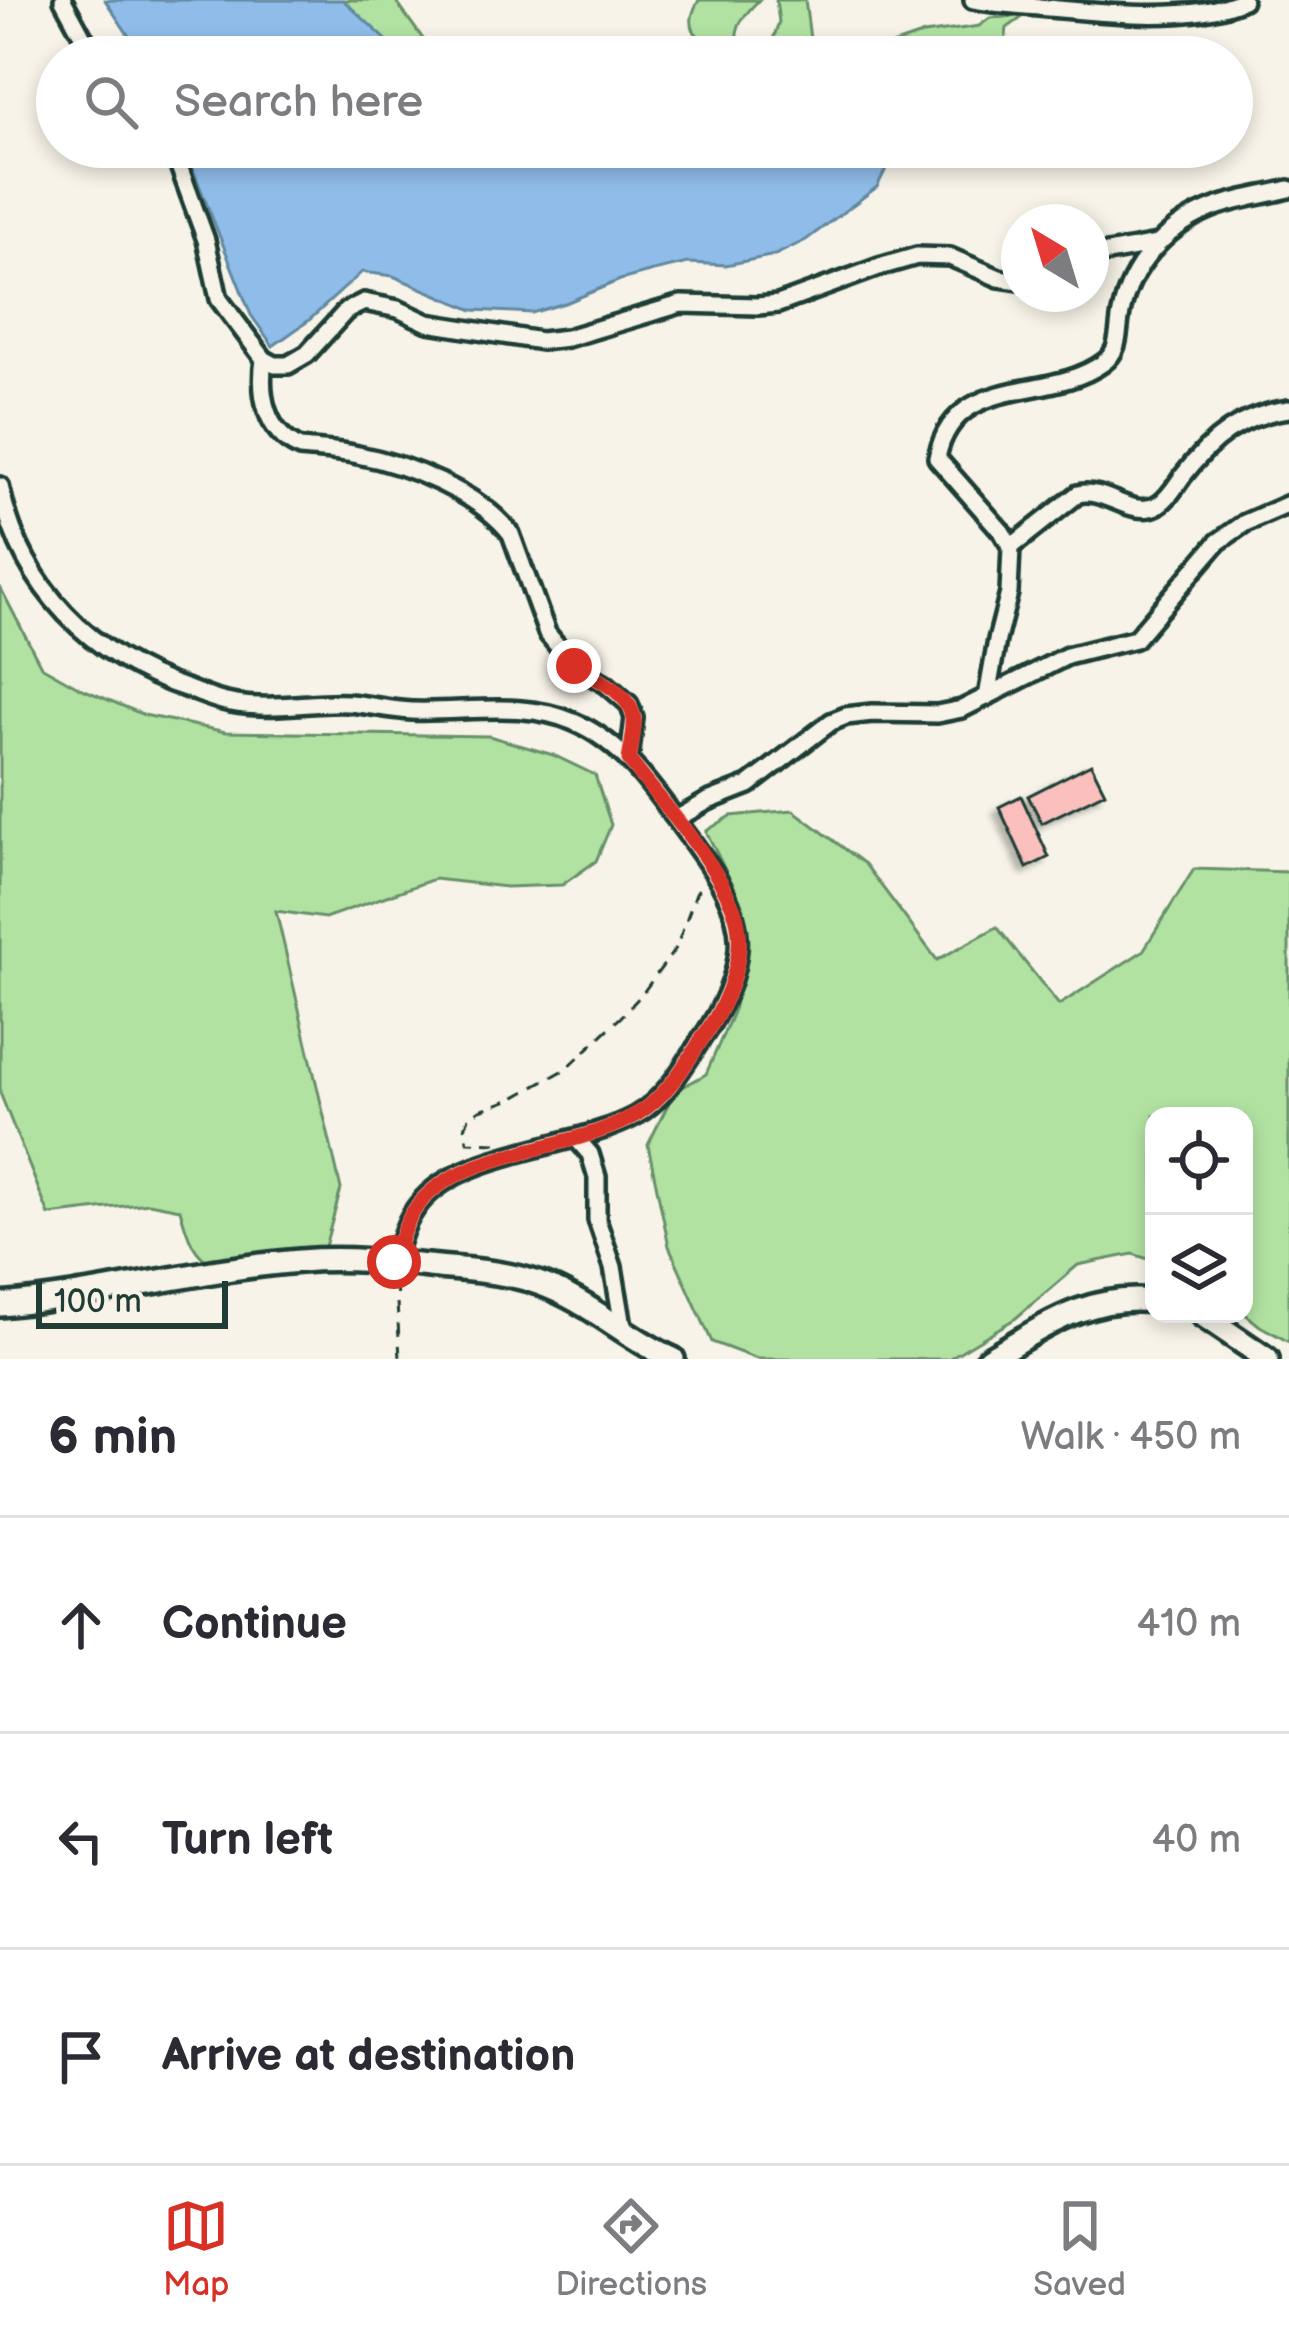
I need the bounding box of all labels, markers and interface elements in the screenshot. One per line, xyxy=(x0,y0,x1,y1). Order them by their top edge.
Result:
search box xyxy=(36,36,1253,168)
icon: search xyxy=(78,69,144,135)
text: Search here xyxy=(174,75,423,130)
north arrow xyxy=(1001,204,1109,312)
route end xyxy=(547,639,601,693)
map controls xyxy=(1145,1107,1253,1323)
button: locate xyxy=(1145,1107,1253,1215)
button: layers xyxy=(1145,1215,1253,1323)
route start xyxy=(367,1235,421,1289)
scale bar xyxy=(36,1275,228,1328)
text: 100 m xyxy=(54,1282,142,1322)
text: 6 min xyxy=(48,1407,177,1468)
text: Walk · 450 m xyxy=(1020,1414,1241,1461)
icon: ahead xyxy=(48,1592,114,1658)
text: Continue xyxy=(162,1597,347,1652)
text: 410 m xyxy=(1136,1601,1241,1648)
icon: left xyxy=(48,1808,114,1874)
text: Turn left xyxy=(162,1813,333,1868)
text: 40 m xyxy=(1151,1817,1241,1864)
icon: arrive xyxy=(48,2024,114,2090)
text: Arrive at destination xyxy=(162,2029,575,2084)
tab: Map xyxy=(163,2193,229,2305)
tab: Directions xyxy=(556,2193,707,2305)
tab: Saved xyxy=(1033,2193,1126,2305)

